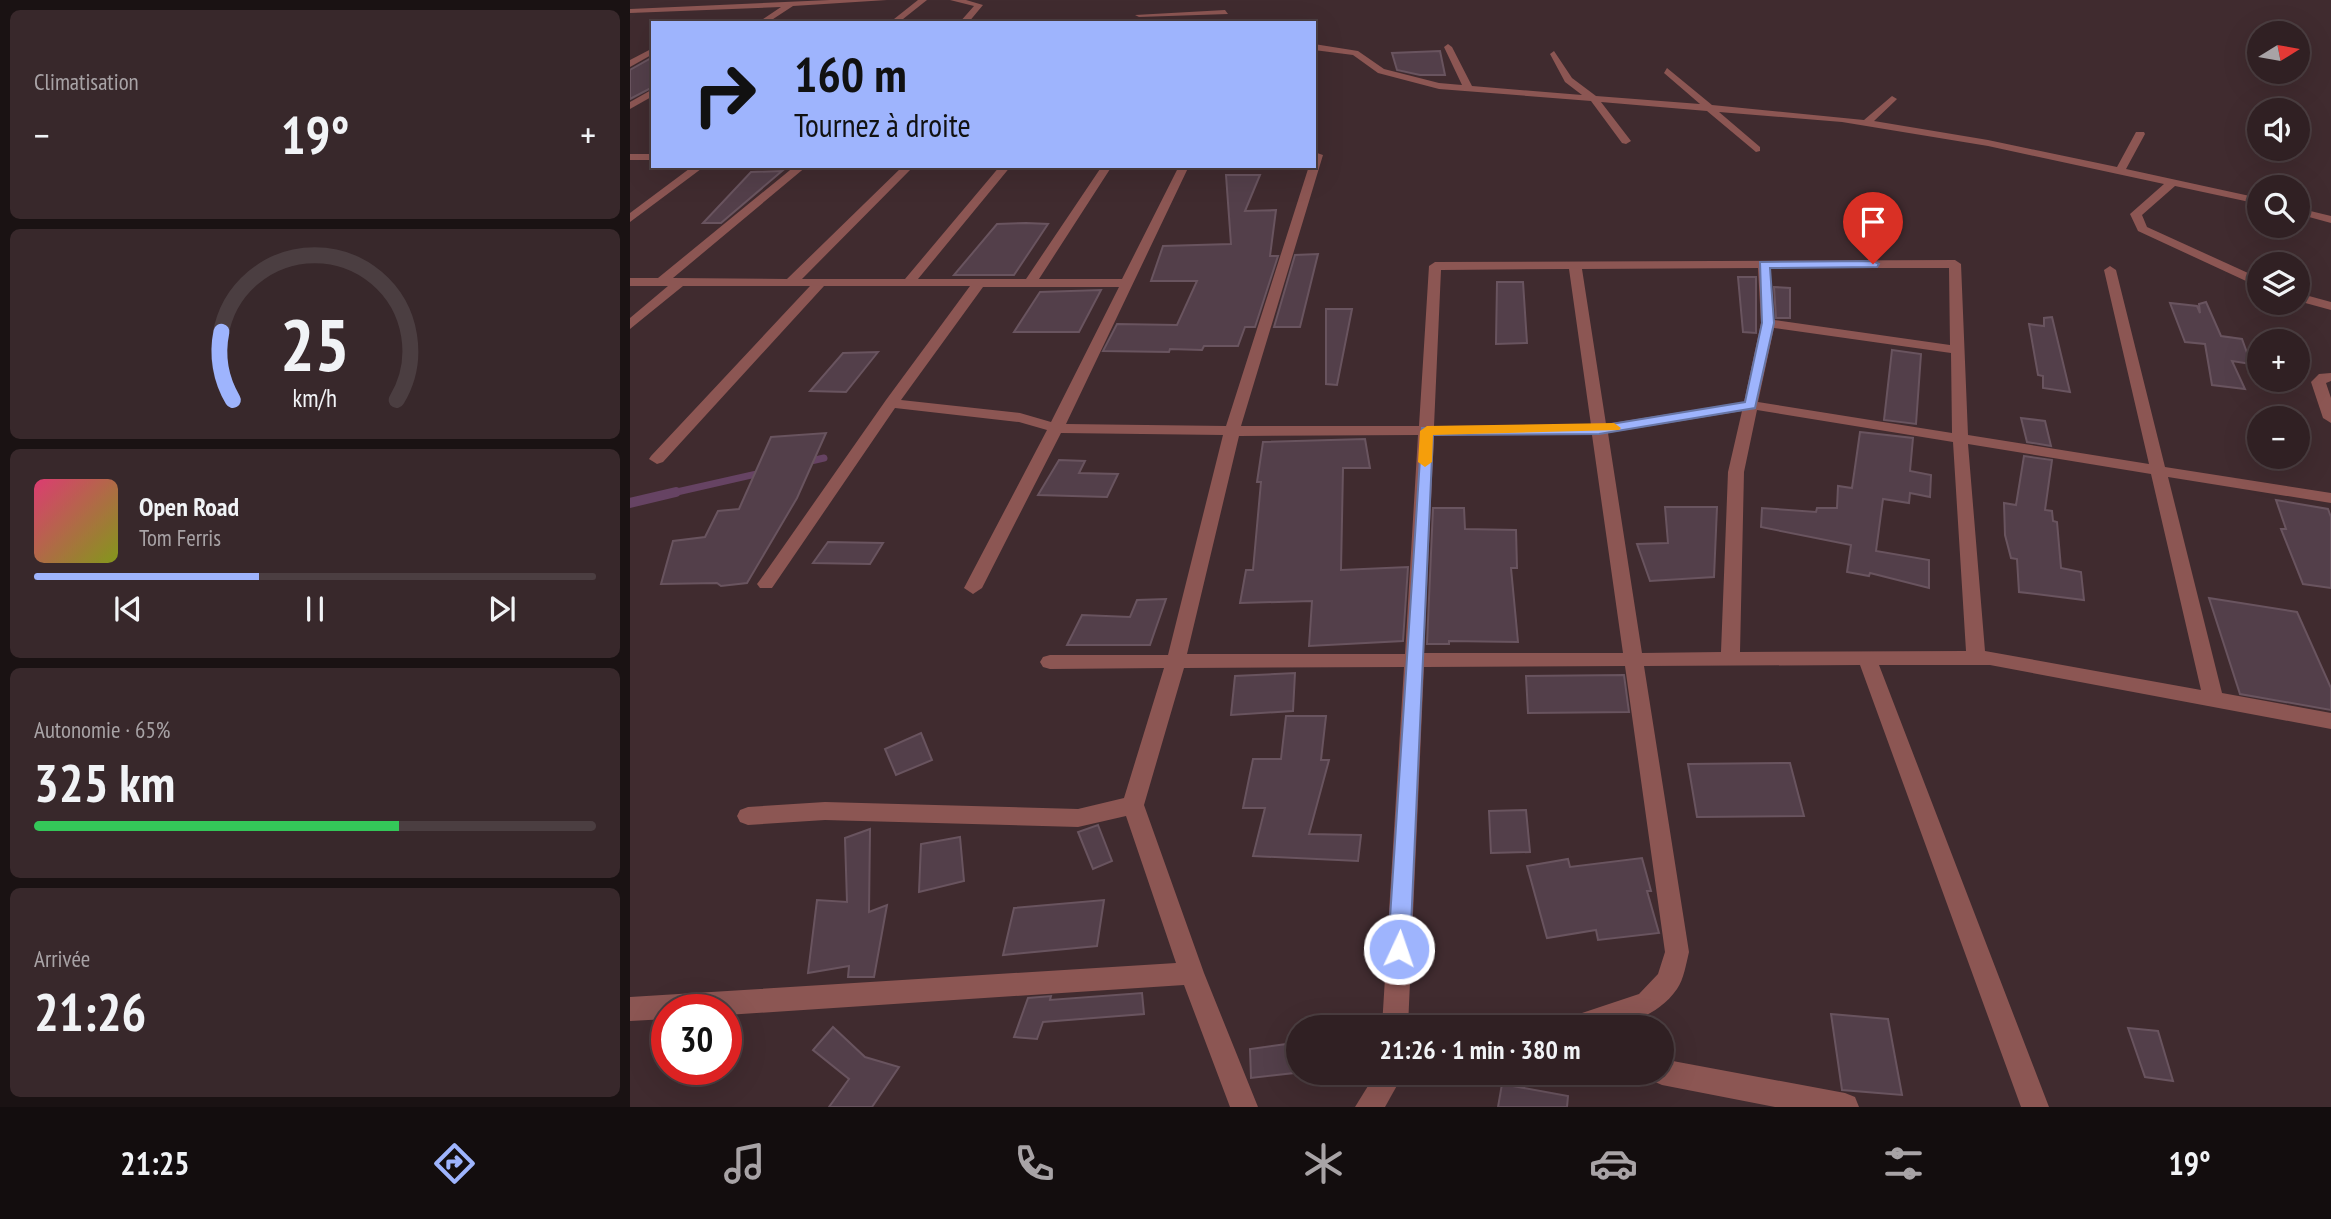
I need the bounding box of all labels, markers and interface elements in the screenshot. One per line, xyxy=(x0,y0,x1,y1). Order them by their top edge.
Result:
north arrow xyxy=(2247,21,2310,84)
map controls xyxy=(2247,21,2310,469)
text: 160 m xyxy=(794,42,907,106)
icon: right xyxy=(679,49,770,140)
text: Climatisation xyxy=(34,67,139,96)
button: sound xyxy=(2247,98,2310,161)
text: 19° xyxy=(281,101,349,168)
text: Tournez à droite xyxy=(794,104,971,146)
text: − xyxy=(34,110,50,159)
text: + xyxy=(580,110,596,159)
button: search xyxy=(2247,175,2310,238)
pin xyxy=(1843,192,1903,264)
icon: arrive xyxy=(1854,203,1892,241)
button: layers xyxy=(2247,252,2310,315)
text: 25 xyxy=(280,297,350,391)
button: + xyxy=(2247,329,2310,392)
text: km/h xyxy=(293,382,337,414)
button: − xyxy=(2247,406,2310,469)
text: Open Road xyxy=(139,490,239,523)
text: Tom Ferris xyxy=(139,523,221,552)
icon: previous xyxy=(109,590,147,628)
icon: pause xyxy=(296,590,334,628)
icon: next xyxy=(483,590,521,628)
text: Autonomie · 65% xyxy=(34,715,170,744)
text: 325 km xyxy=(34,749,175,816)
position arrow xyxy=(1362,912,1436,986)
text: Arrivée xyxy=(34,944,90,973)
text: 21:26 xyxy=(34,978,146,1045)
speed limit sign: 30 xyxy=(651,994,742,1085)
text: 21:26 · 1 min · 380 m xyxy=(1380,1033,1580,1066)
icon: directions xyxy=(430,1139,479,1188)
icon: music xyxy=(720,1139,769,1188)
icon: phone xyxy=(1010,1139,1059,1188)
icon: climate xyxy=(1299,1139,1348,1188)
icon: car xyxy=(1589,1139,1638,1188)
icon: filters xyxy=(1879,1139,1928,1188)
text: 21:25 xyxy=(120,1142,190,1184)
text: 19° xyxy=(2168,1142,2211,1184)

